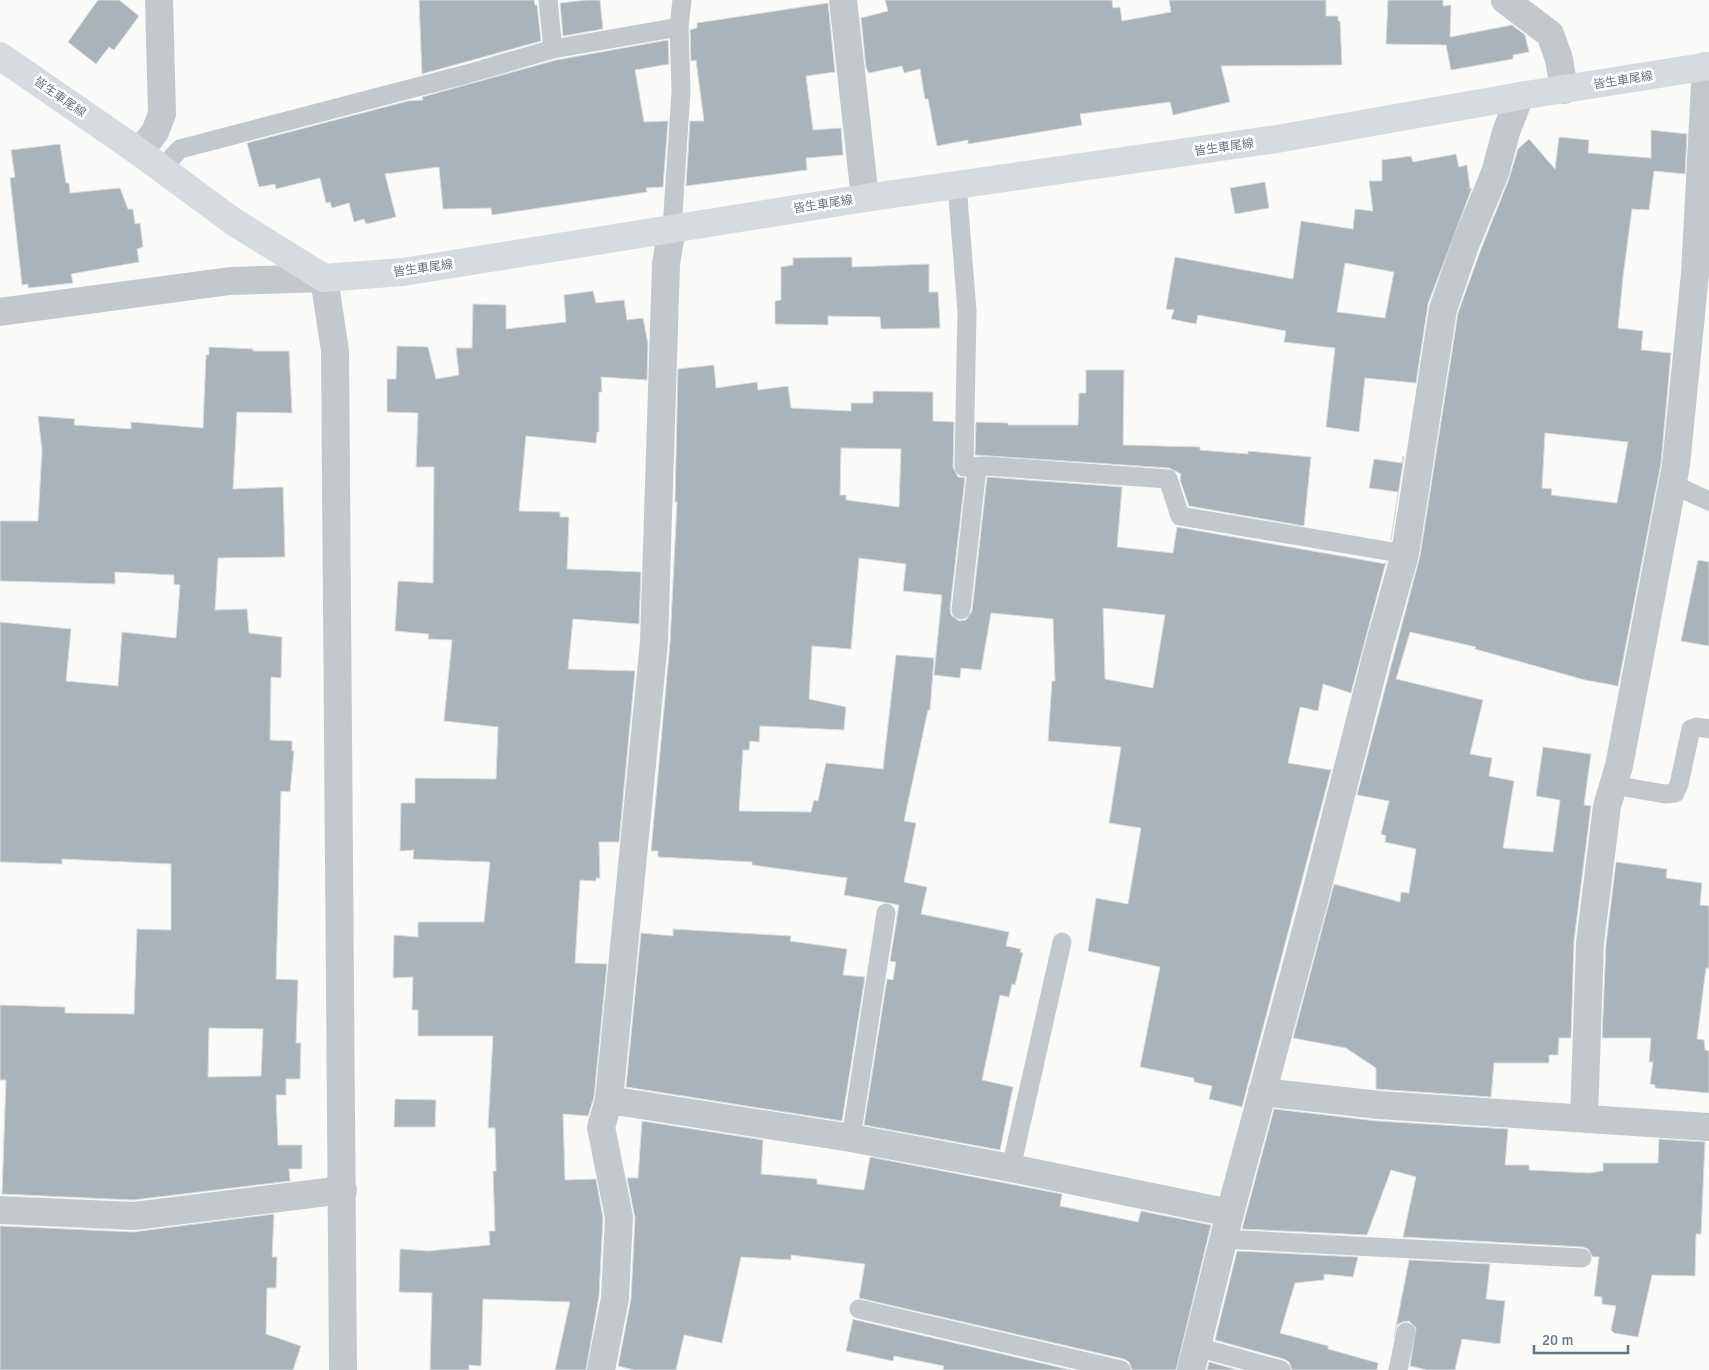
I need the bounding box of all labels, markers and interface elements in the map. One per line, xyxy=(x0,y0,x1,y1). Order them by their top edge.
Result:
street label: 皆生車尾線 xyxy=(1592,68,1654,93)
street label: 皆生車尾線 xyxy=(31,74,89,121)
street label: 皆生車尾線 xyxy=(1193,136,1255,159)
street label: 皆生車尾線 xyxy=(792,192,854,217)
street label: 皆生車尾線 xyxy=(392,257,454,280)
scale bar xyxy=(1534,1322,1628,1354)
text: 20 m xyxy=(1542,1331,1573,1349)

